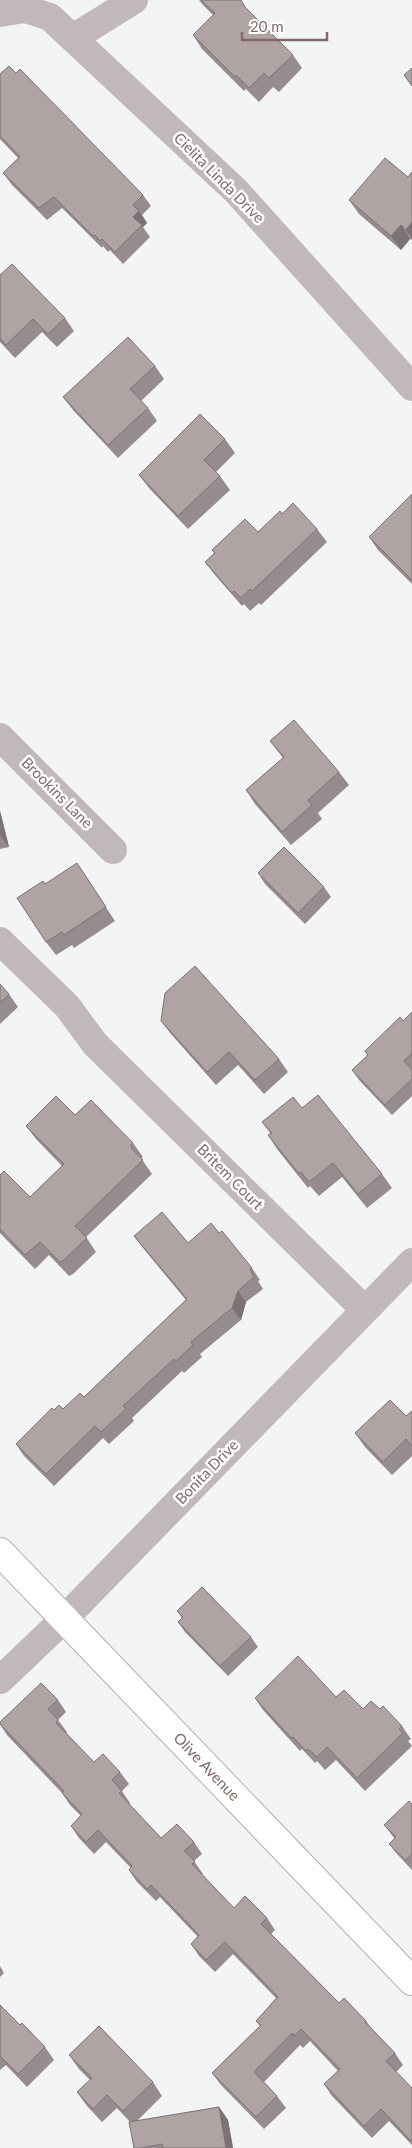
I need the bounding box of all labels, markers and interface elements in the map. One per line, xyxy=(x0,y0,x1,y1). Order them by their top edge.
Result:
scale bar xyxy=(242,10,327,42)
text: 20 m xyxy=(250,17,284,35)
street label: Cielita Linda Drive xyxy=(171,128,269,226)
street label: Brookins Lane xyxy=(18,753,97,832)
street label: Britem Court xyxy=(194,1140,268,1213)
street label: Bonita Drive xyxy=(171,1435,241,1507)
street label: Olive Avenue xyxy=(170,1728,244,1804)

